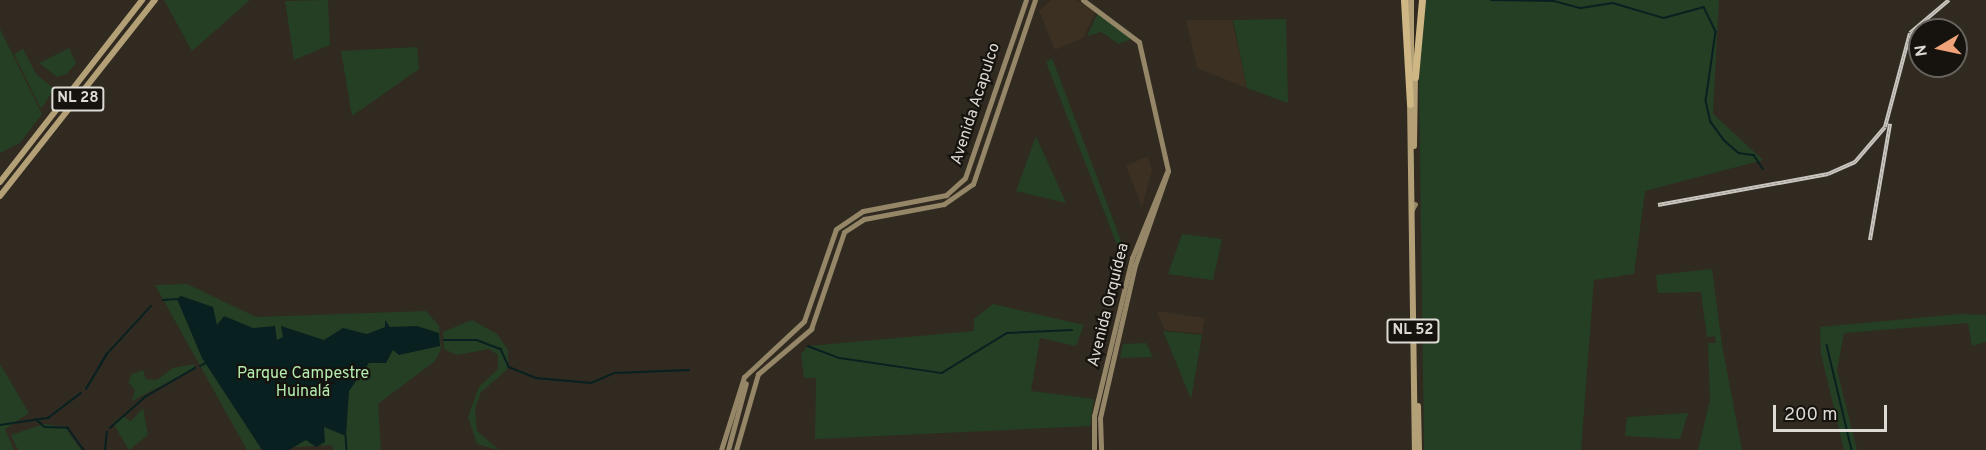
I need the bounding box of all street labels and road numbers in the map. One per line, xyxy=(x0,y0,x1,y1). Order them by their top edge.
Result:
street label: Avenida Acapulco xyxy=(947,40,1005,168)
road number: NL 28 xyxy=(51,87,105,111)
street label: Avenida Orquídea xyxy=(1084,241,1134,369)
road number: NL 52 xyxy=(1386,319,1440,343)

